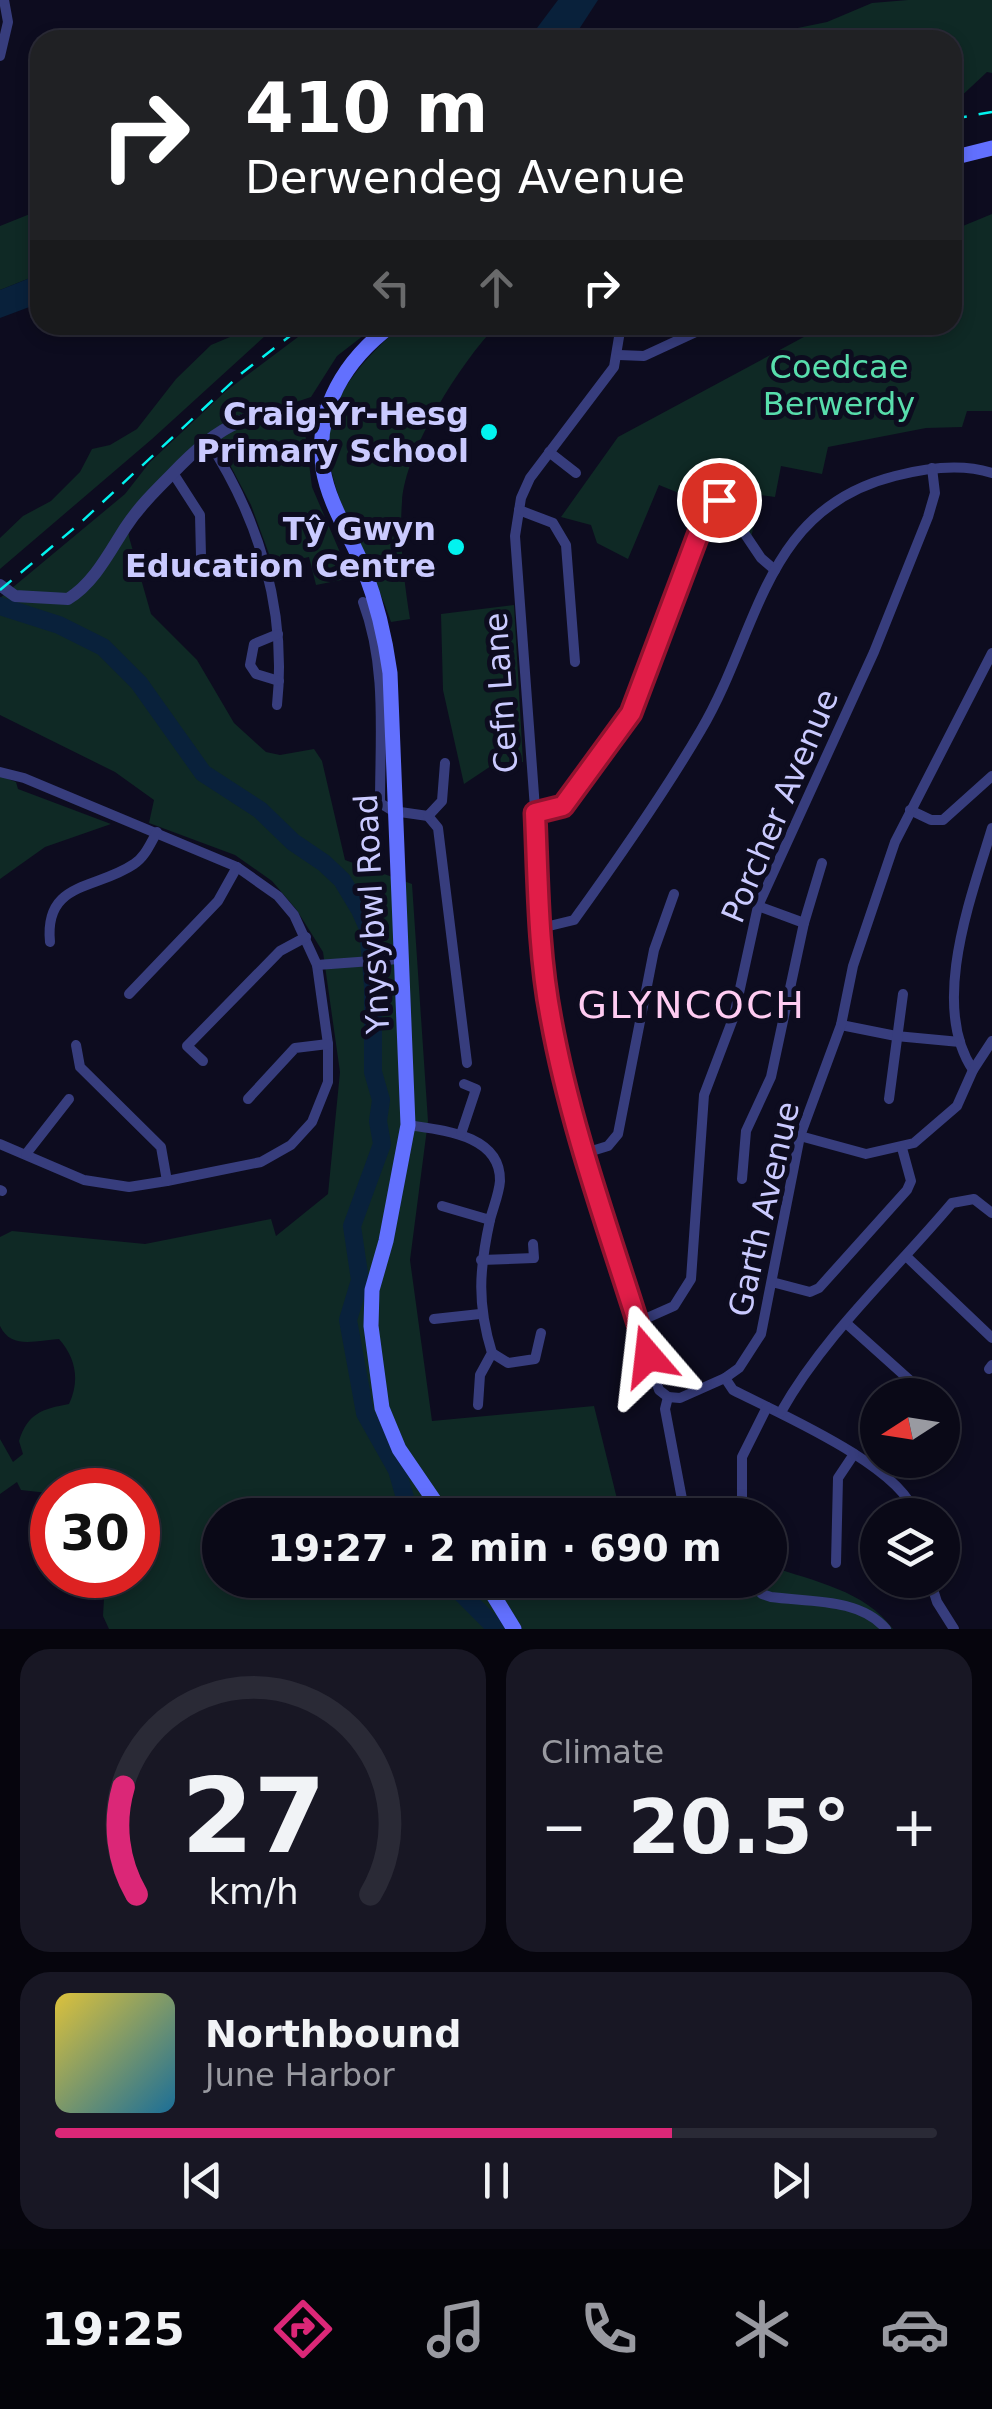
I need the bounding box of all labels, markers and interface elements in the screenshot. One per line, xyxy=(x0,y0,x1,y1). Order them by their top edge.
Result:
text: 410 m xyxy=(245,67,488,149)
icon: right xyxy=(80,70,210,200)
text: Derwendeg Avenue xyxy=(245,151,685,204)
icon: left xyxy=(364,260,419,315)
icon: ahead xyxy=(469,260,524,315)
icon: right xyxy=(574,260,629,315)
park label: Coedcae Berwerdy xyxy=(763,348,915,423)
place label: Craig-Yr-Hesg Primary School xyxy=(196,395,469,470)
marker: Craig-Yr-Hesg Primary School xyxy=(478,421,500,443)
pin xyxy=(677,458,762,543)
icon: arrive xyxy=(692,473,747,528)
place label: Tŷ Gwyn Education Centre xyxy=(125,510,436,585)
marker: Tŷ Gwyn Education Centre xyxy=(445,536,467,558)
street label: Cefn Lane xyxy=(476,611,526,775)
street label: Porcher Avenue xyxy=(714,684,846,928)
street label: Ynysybwl Road xyxy=(347,793,397,1036)
district label: GLYNCOCH xyxy=(578,983,806,1027)
street label: Garth Avenue xyxy=(721,1098,807,1320)
position arrow xyxy=(596,1304,700,1408)
north arrow xyxy=(860,1378,960,1478)
map controls xyxy=(860,1378,960,1598)
speed limit sign: 30 xyxy=(30,1468,160,1598)
button: layers xyxy=(860,1498,960,1598)
text: 19:27 · 2 min · 690 m xyxy=(267,1526,722,1570)
text: Climate xyxy=(541,1733,664,1771)
text: 27 xyxy=(181,1755,325,1877)
text: 20.5° xyxy=(628,1783,850,1871)
text: − xyxy=(541,1795,587,1859)
text: + xyxy=(891,1795,937,1859)
text: km/h xyxy=(208,1871,298,1912)
text: Northbound xyxy=(205,2012,461,2056)
text: June Harbor xyxy=(205,2056,395,2094)
icon: previous xyxy=(175,2153,230,2208)
icon: pause xyxy=(469,2153,524,2208)
icon: next xyxy=(763,2153,818,2208)
icon: directions xyxy=(268,2294,338,2364)
icon: music xyxy=(421,2294,491,2364)
icon: phone xyxy=(574,2294,644,2364)
icon: climate xyxy=(727,2294,797,2364)
icon: car xyxy=(880,2294,950,2364)
text: 19:25 xyxy=(42,2303,185,2356)

